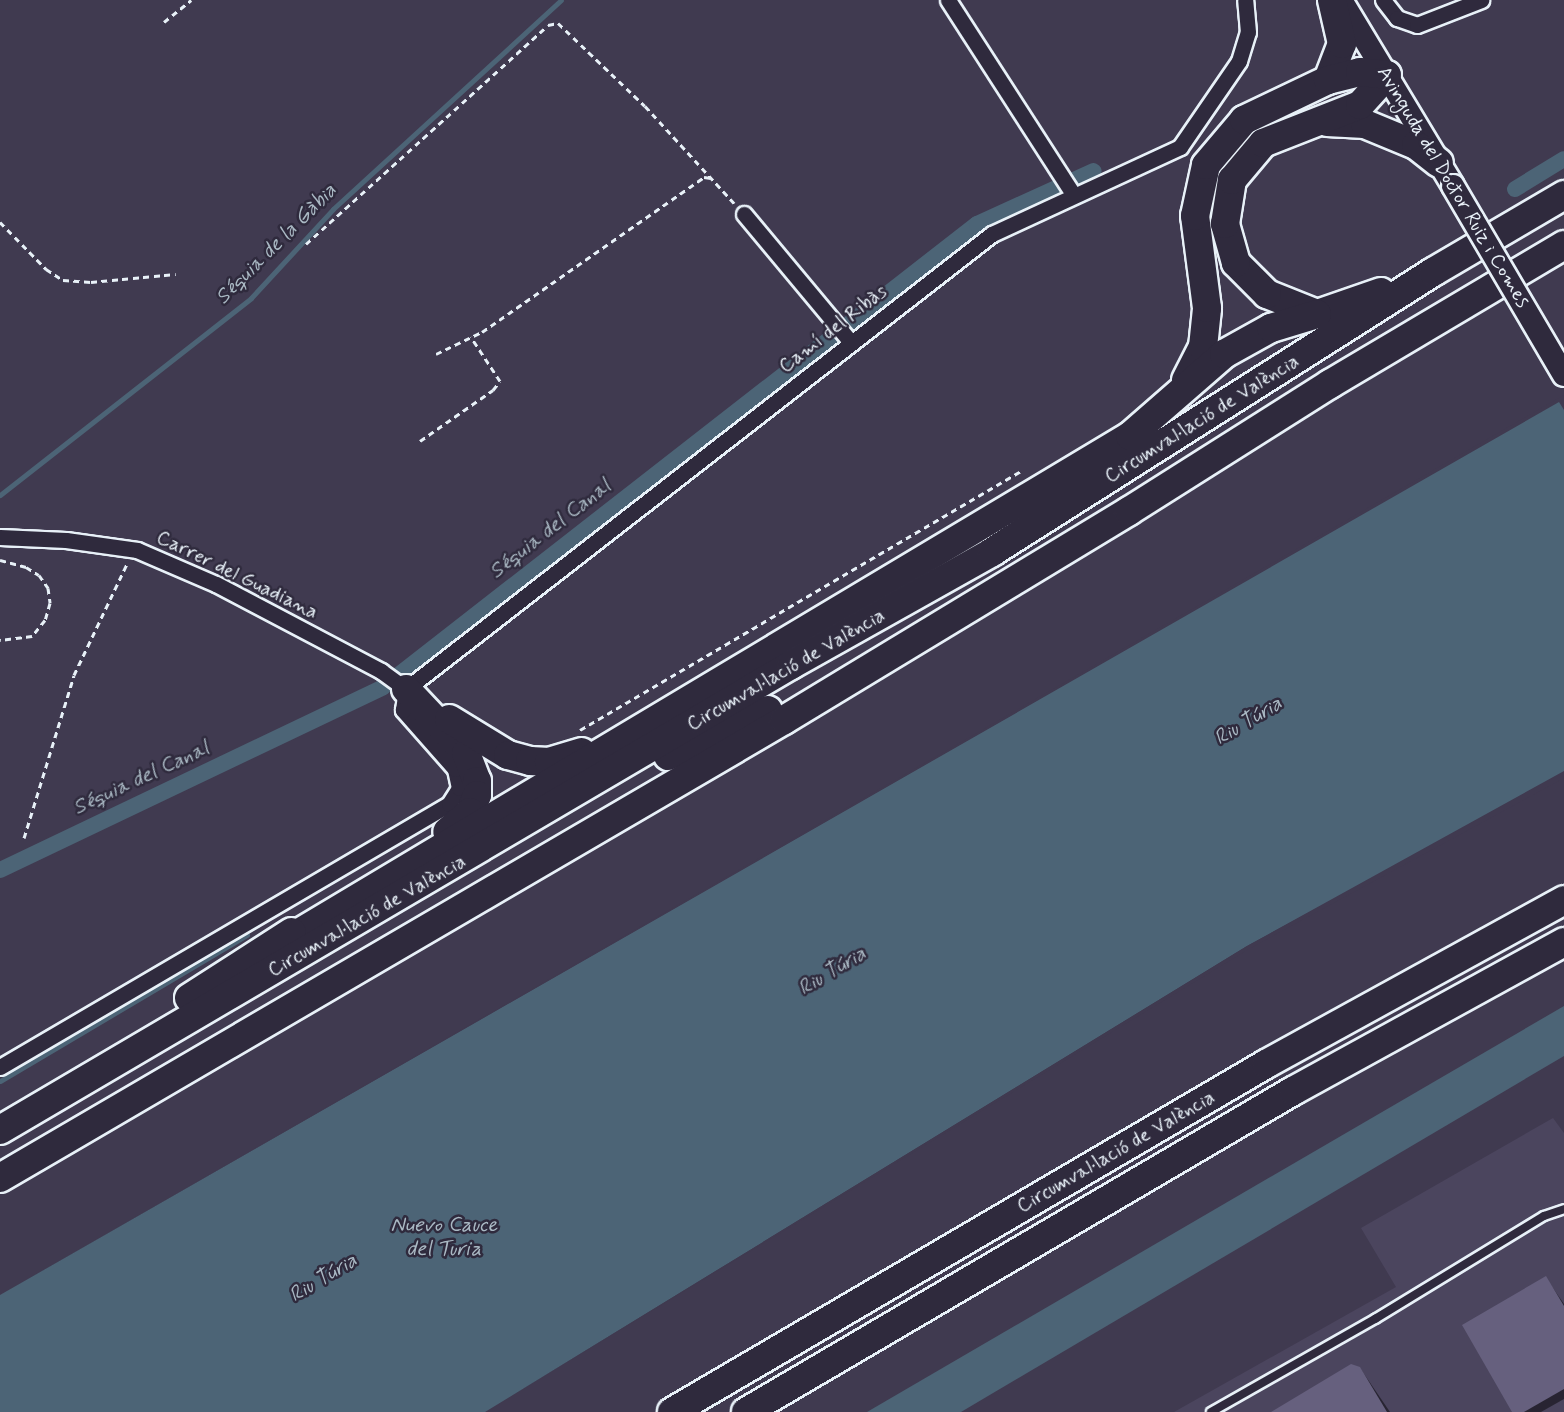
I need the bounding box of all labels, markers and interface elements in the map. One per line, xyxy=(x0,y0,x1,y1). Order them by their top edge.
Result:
street label: Avinguda del Doctor Ruiz i Comes xyxy=(1370,60,1536,314)
water label: Séquia de la Gàbia xyxy=(210,178,342,310)
street label: Camí del Ribàs xyxy=(774,280,892,378)
street label: Circumval·lació de València xyxy=(1100,349,1304,489)
water label: Séquia del Canal xyxy=(484,474,616,584)
street label: Carrer del Guadiana xyxy=(152,525,322,625)
street label: Circumval·lació de València xyxy=(682,603,890,737)
water label: Riu Túria xyxy=(1209,691,1287,751)
water label: Séquia del Canal xyxy=(69,736,213,820)
street label: Circumval·lació de València xyxy=(263,849,471,983)
water label: Riu Túria xyxy=(793,941,871,1001)
street label: Circumval·lació de València xyxy=(1012,1085,1220,1219)
water label: Nuevo Cauce del Turia xyxy=(389,1212,499,1262)
water label: Riu Túria xyxy=(284,1248,362,1308)

